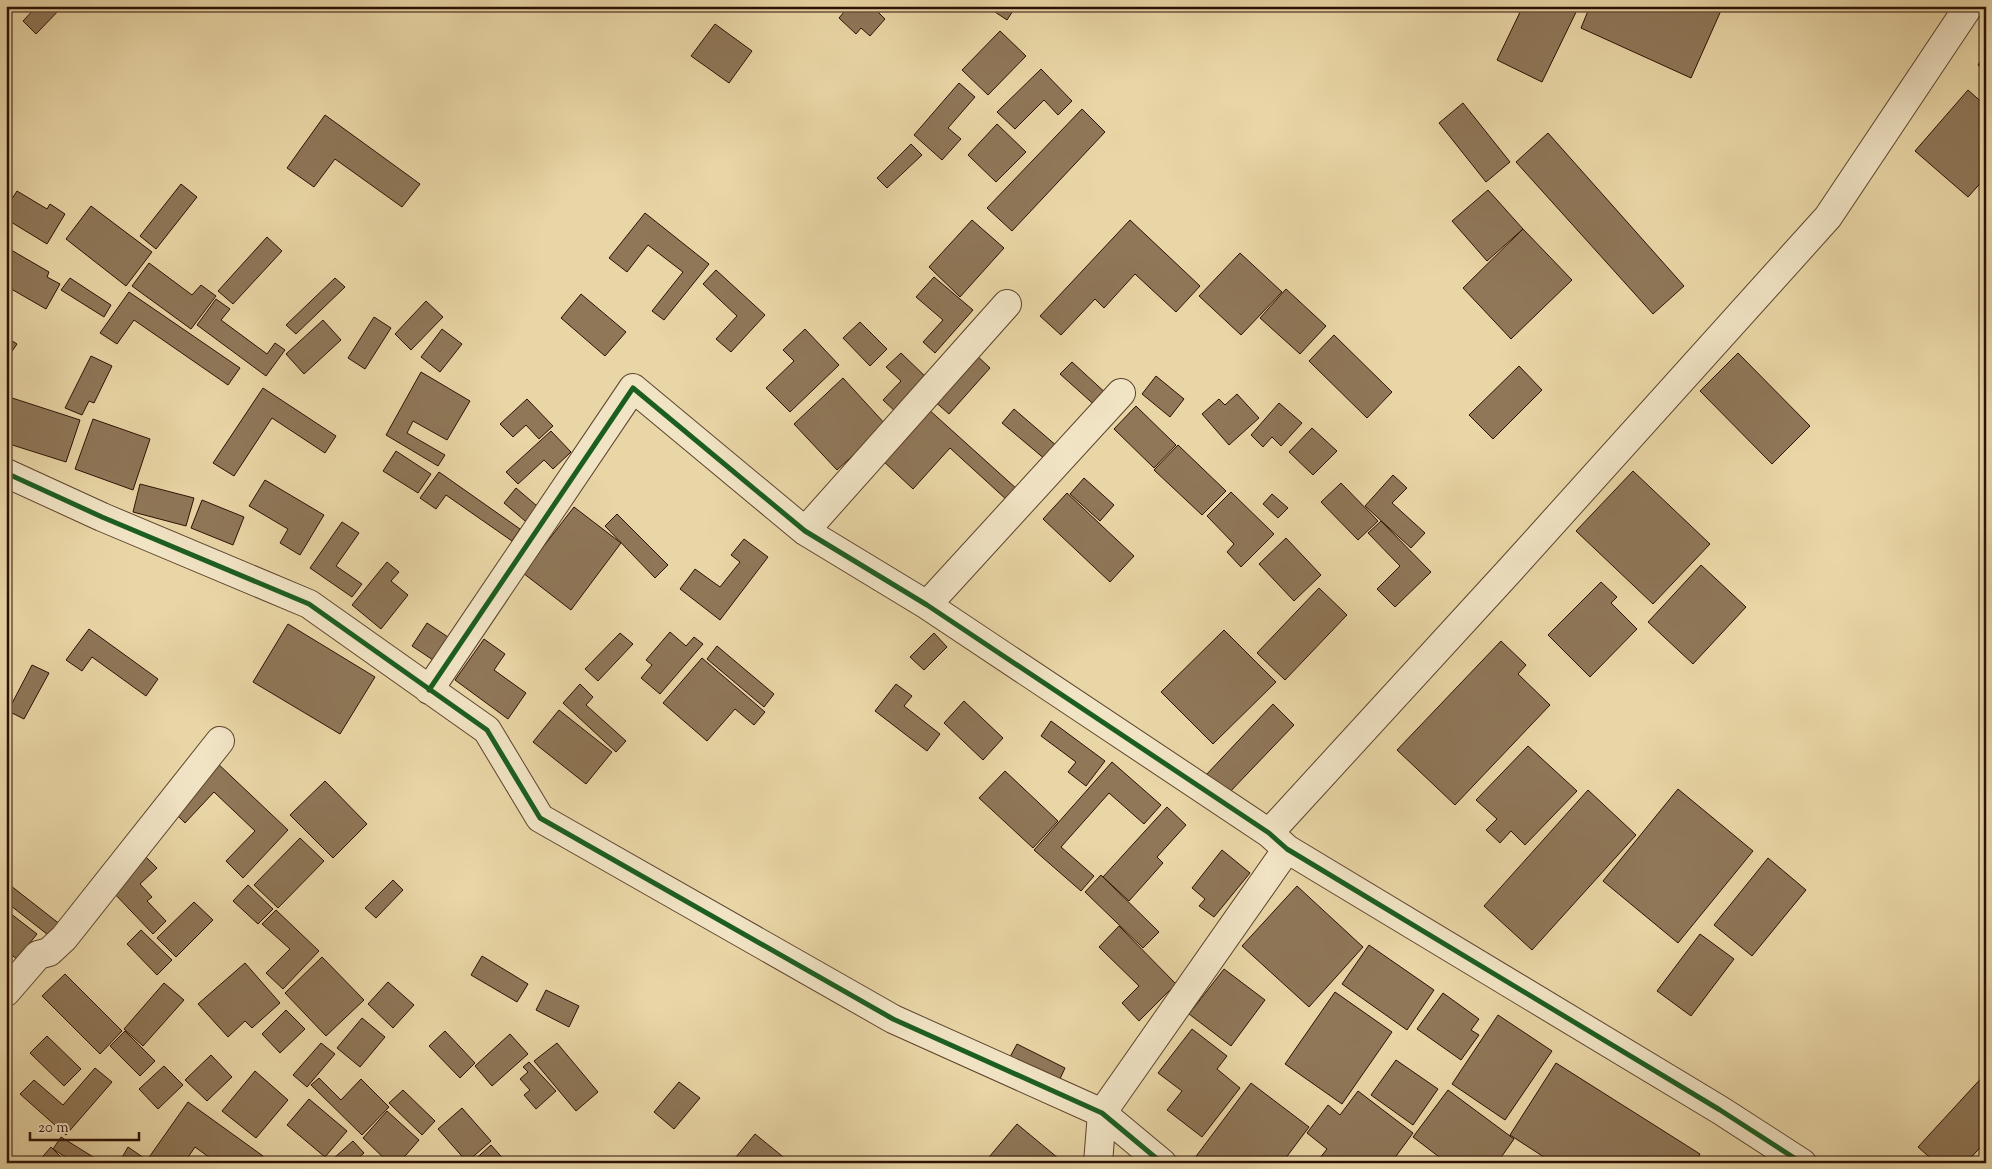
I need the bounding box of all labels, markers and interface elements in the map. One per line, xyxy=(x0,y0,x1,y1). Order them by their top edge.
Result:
scale bar xyxy=(30,1109,139,1141)
text: 20 m xyxy=(38,1118,69,1139)

